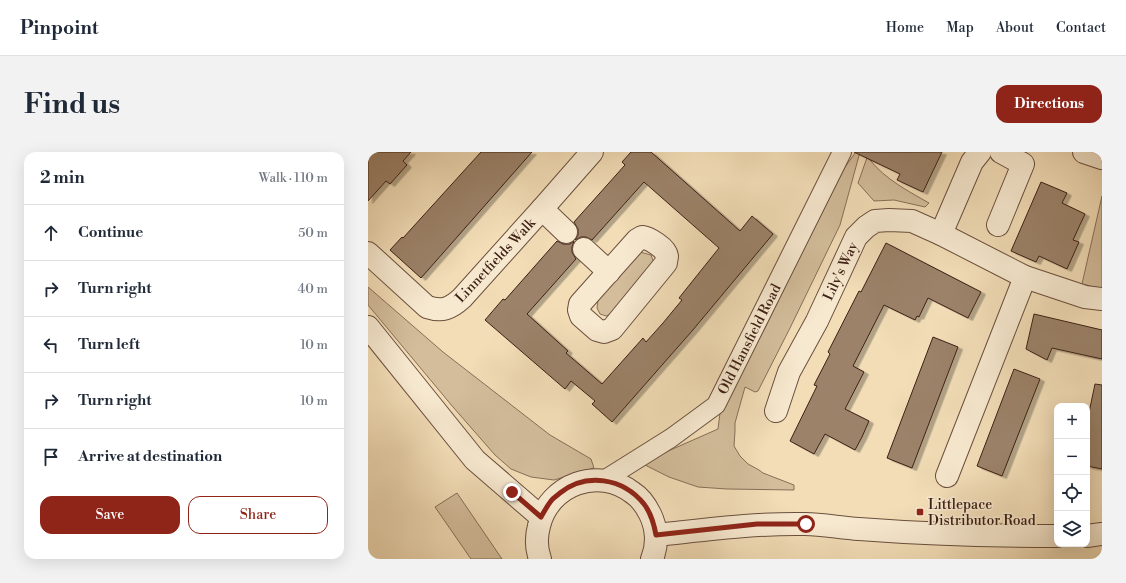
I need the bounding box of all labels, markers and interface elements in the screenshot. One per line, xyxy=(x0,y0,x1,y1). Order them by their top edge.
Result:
text: Pinpoint xyxy=(20,16,99,40)
text: Home xyxy=(886,19,924,37)
text: Map xyxy=(946,19,974,37)
text: About xyxy=(996,19,1034,37)
text: Contact xyxy=(1056,19,1106,37)
button: Directions xyxy=(996,85,1102,123)
text: Find us xyxy=(24,87,120,122)
text: 2 min xyxy=(40,167,85,189)
text: Walk · 110 m xyxy=(258,170,328,186)
street label: Linnetfields Walk xyxy=(452,214,540,307)
icon: ahead xyxy=(40,222,62,244)
text: Continue xyxy=(78,223,143,242)
text: 50 m xyxy=(298,225,328,241)
street label: Lily's Way xyxy=(820,239,862,304)
icon: right xyxy=(40,278,62,300)
text: Turn right xyxy=(78,279,152,298)
text: 40 m xyxy=(298,281,328,297)
street label: Old Hansfield Road xyxy=(714,281,786,398)
icon: left xyxy=(40,334,62,356)
text: Turn left xyxy=(78,335,140,354)
text: 10 m xyxy=(300,337,328,353)
icon: right xyxy=(40,390,62,412)
text: Turn right xyxy=(78,391,152,410)
text: 10 m xyxy=(300,393,328,409)
map controls xyxy=(1054,403,1090,547)
button: + xyxy=(1054,403,1090,439)
button: − xyxy=(1054,439,1090,475)
icon: arrive xyxy=(40,446,62,468)
text: Arrive at destination xyxy=(78,447,222,466)
button: locate xyxy=(1054,475,1090,511)
route end xyxy=(503,483,521,501)
button: Save xyxy=(40,496,180,534)
button: Share xyxy=(188,496,328,534)
place label: Littlepace Distributor Road xyxy=(928,496,1036,530)
marker: Littlepace Distributor Road xyxy=(915,507,925,517)
button: layers xyxy=(1054,511,1090,547)
route start xyxy=(797,515,815,533)

